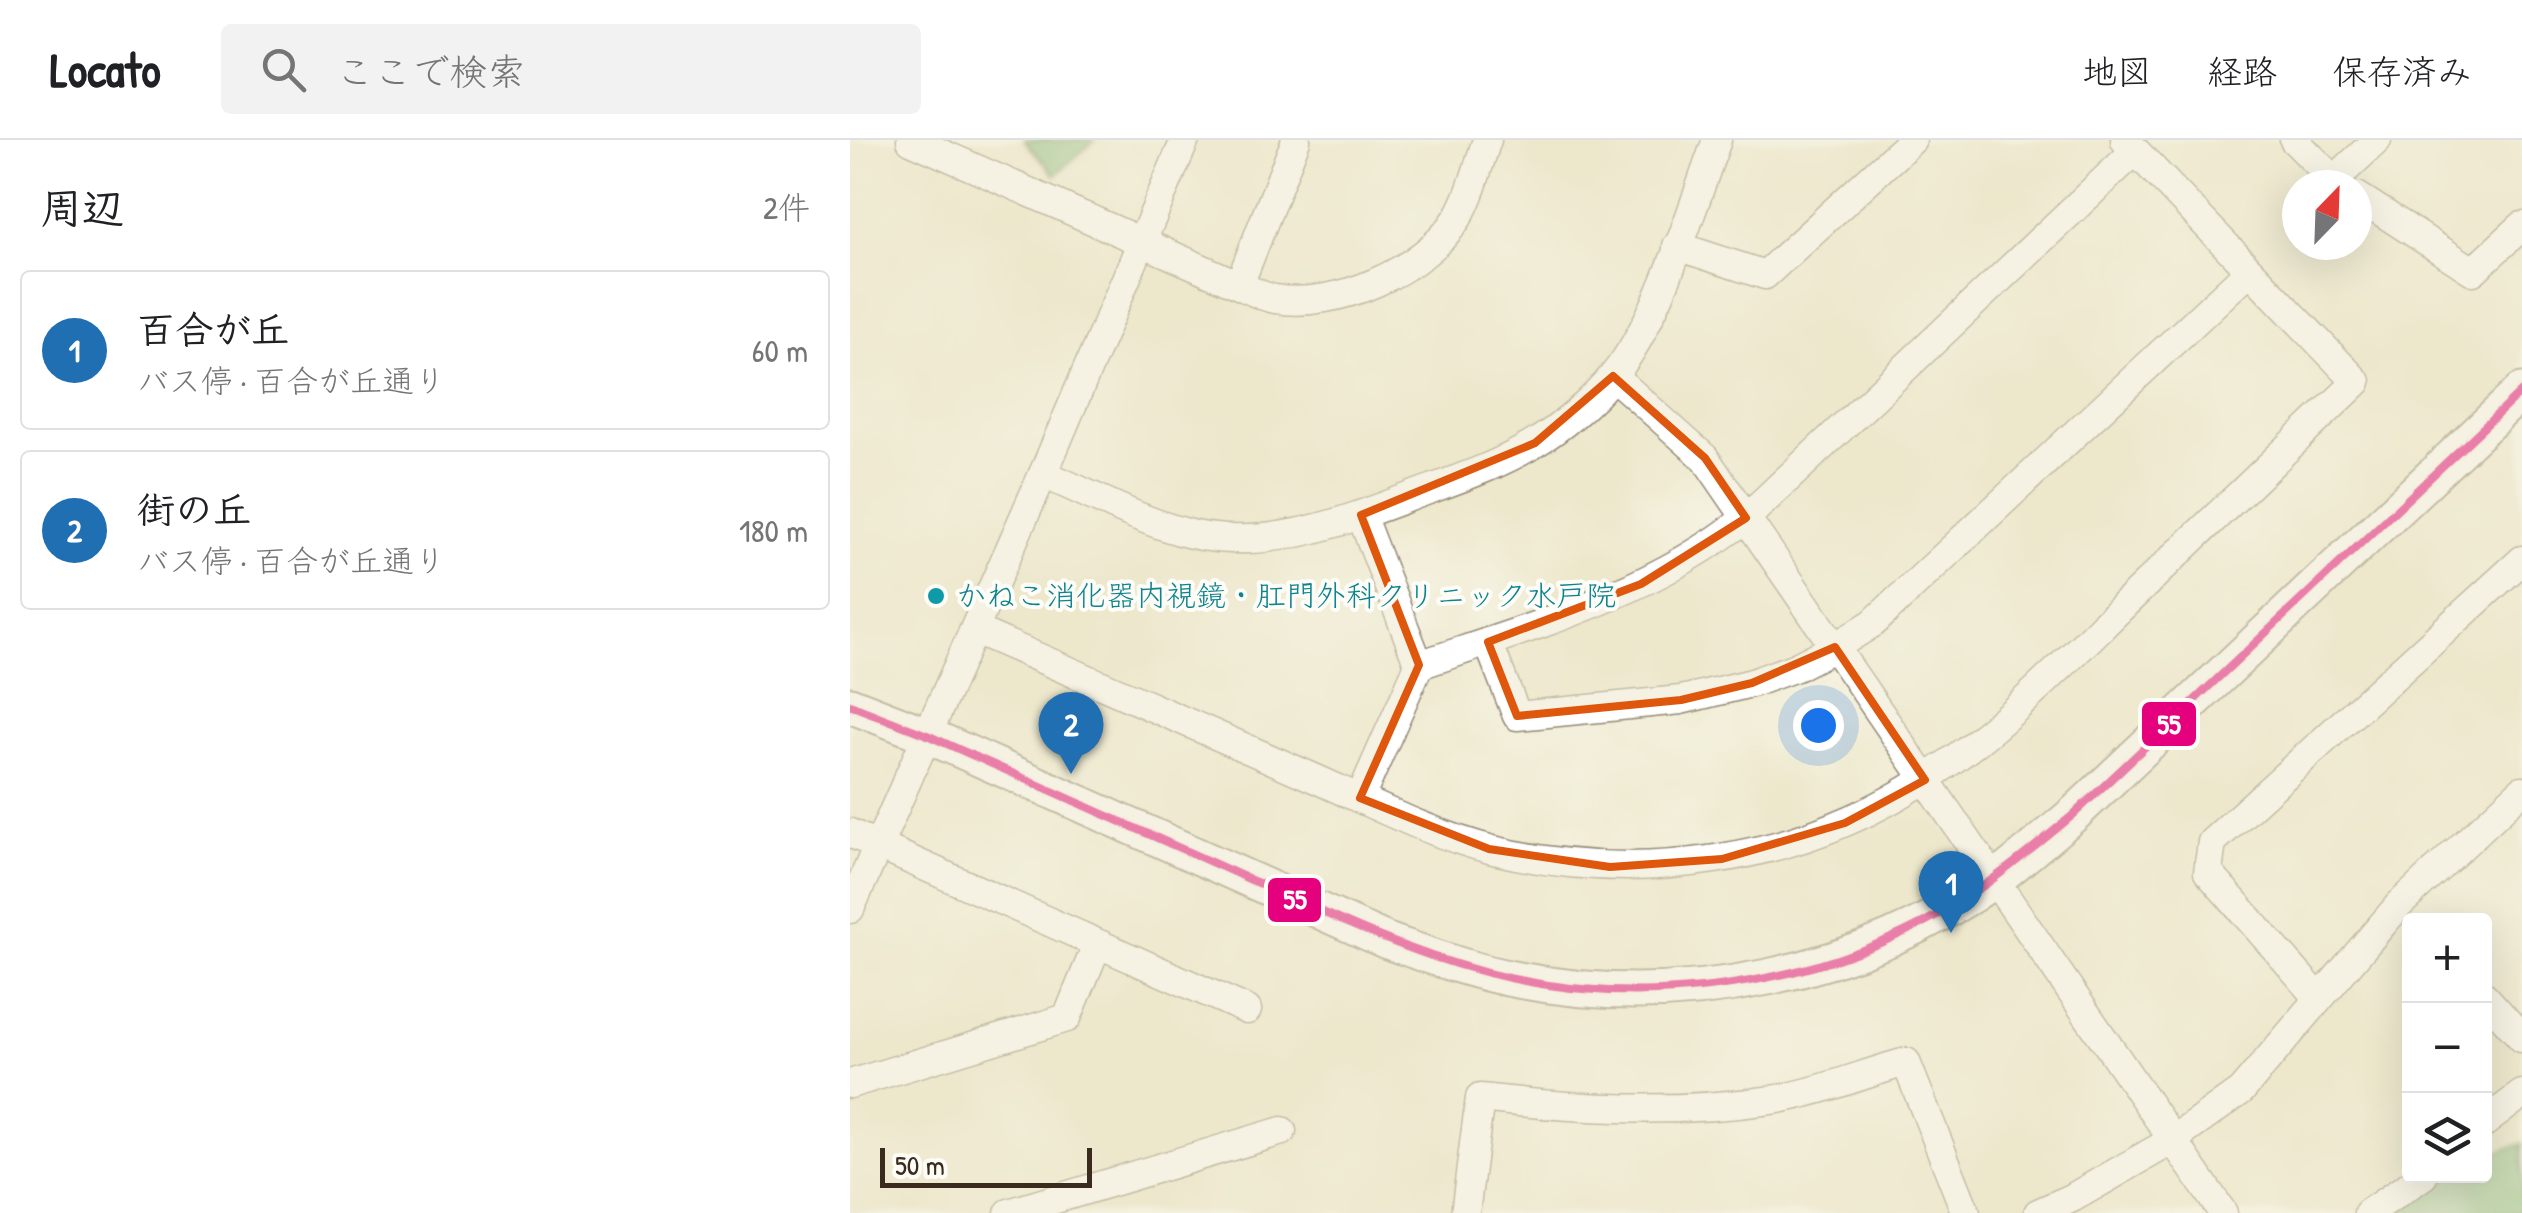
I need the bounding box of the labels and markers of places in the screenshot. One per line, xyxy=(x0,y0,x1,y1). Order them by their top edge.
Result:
place label: かねこ消化器内視鏡・肛門外科クリニック水戸院 xyxy=(956,575,1616,615)
marker: かねこ消化器内視鏡・肛門外科クリニック水戸院 xyxy=(925,585,947,607)
pin: 2 xyxy=(1038,692,1104,774)
pin: 1 xyxy=(1918,850,1984,933)

